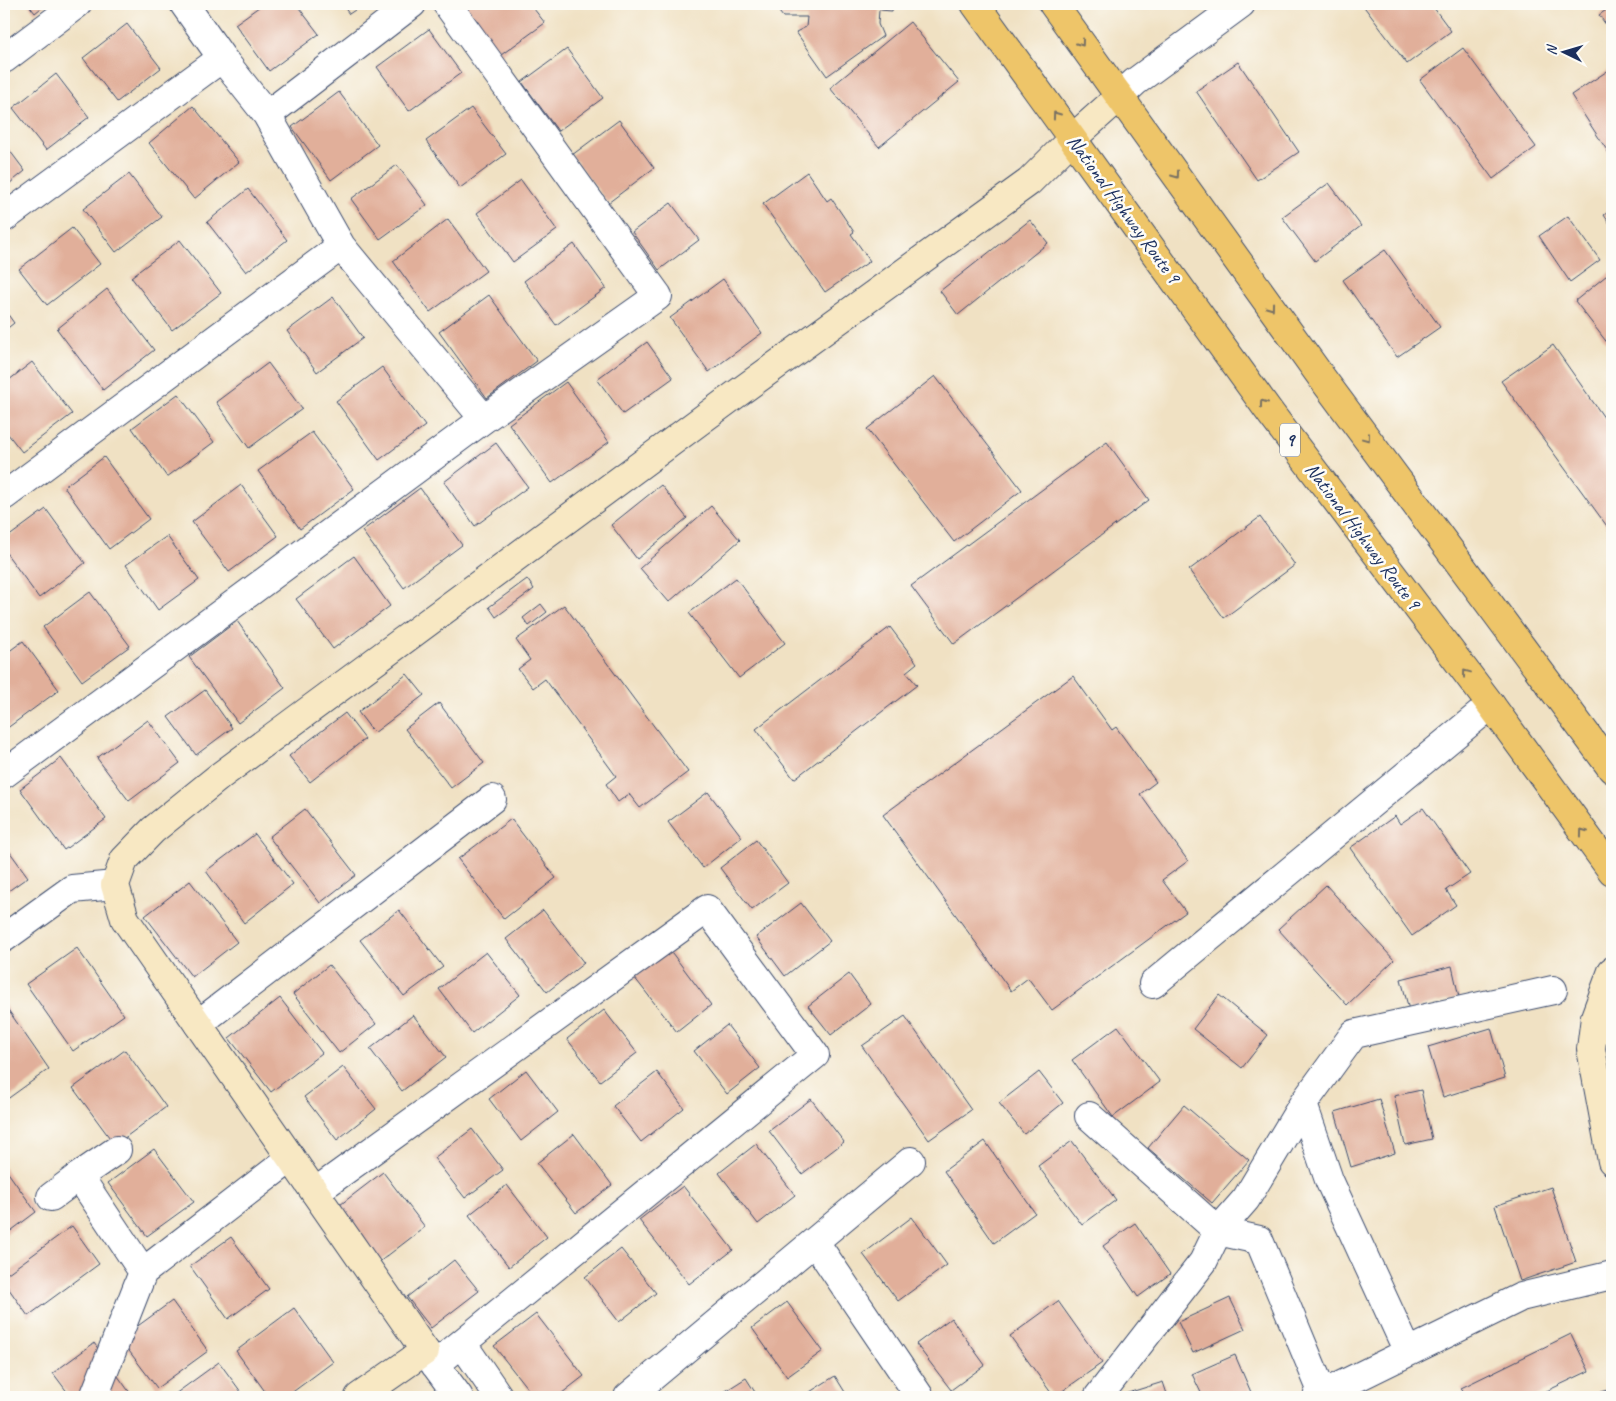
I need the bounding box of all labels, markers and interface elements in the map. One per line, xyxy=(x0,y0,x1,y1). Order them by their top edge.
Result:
north arrow xyxy=(1538,28,1588,78)
one-way arrow xyxy=(1076,37,1084,46)
text: N xyxy=(1543,44,1561,56)
one-way arrow xyxy=(1053,111,1062,121)
street label: National Highway Route 9 xyxy=(1062,130,1187,290)
one-way arrow xyxy=(1171,169,1179,178)
one-way arrow xyxy=(1265,301,1274,311)
one-way arrow xyxy=(1260,399,1269,409)
road number: 9 xyxy=(1280,424,1300,456)
one-way arrow xyxy=(1361,432,1370,442)
street label: National Highway Route 9 xyxy=(1300,458,1428,616)
one-way arrow xyxy=(1463,669,1472,679)
one-way arrow xyxy=(1581,829,1589,838)

